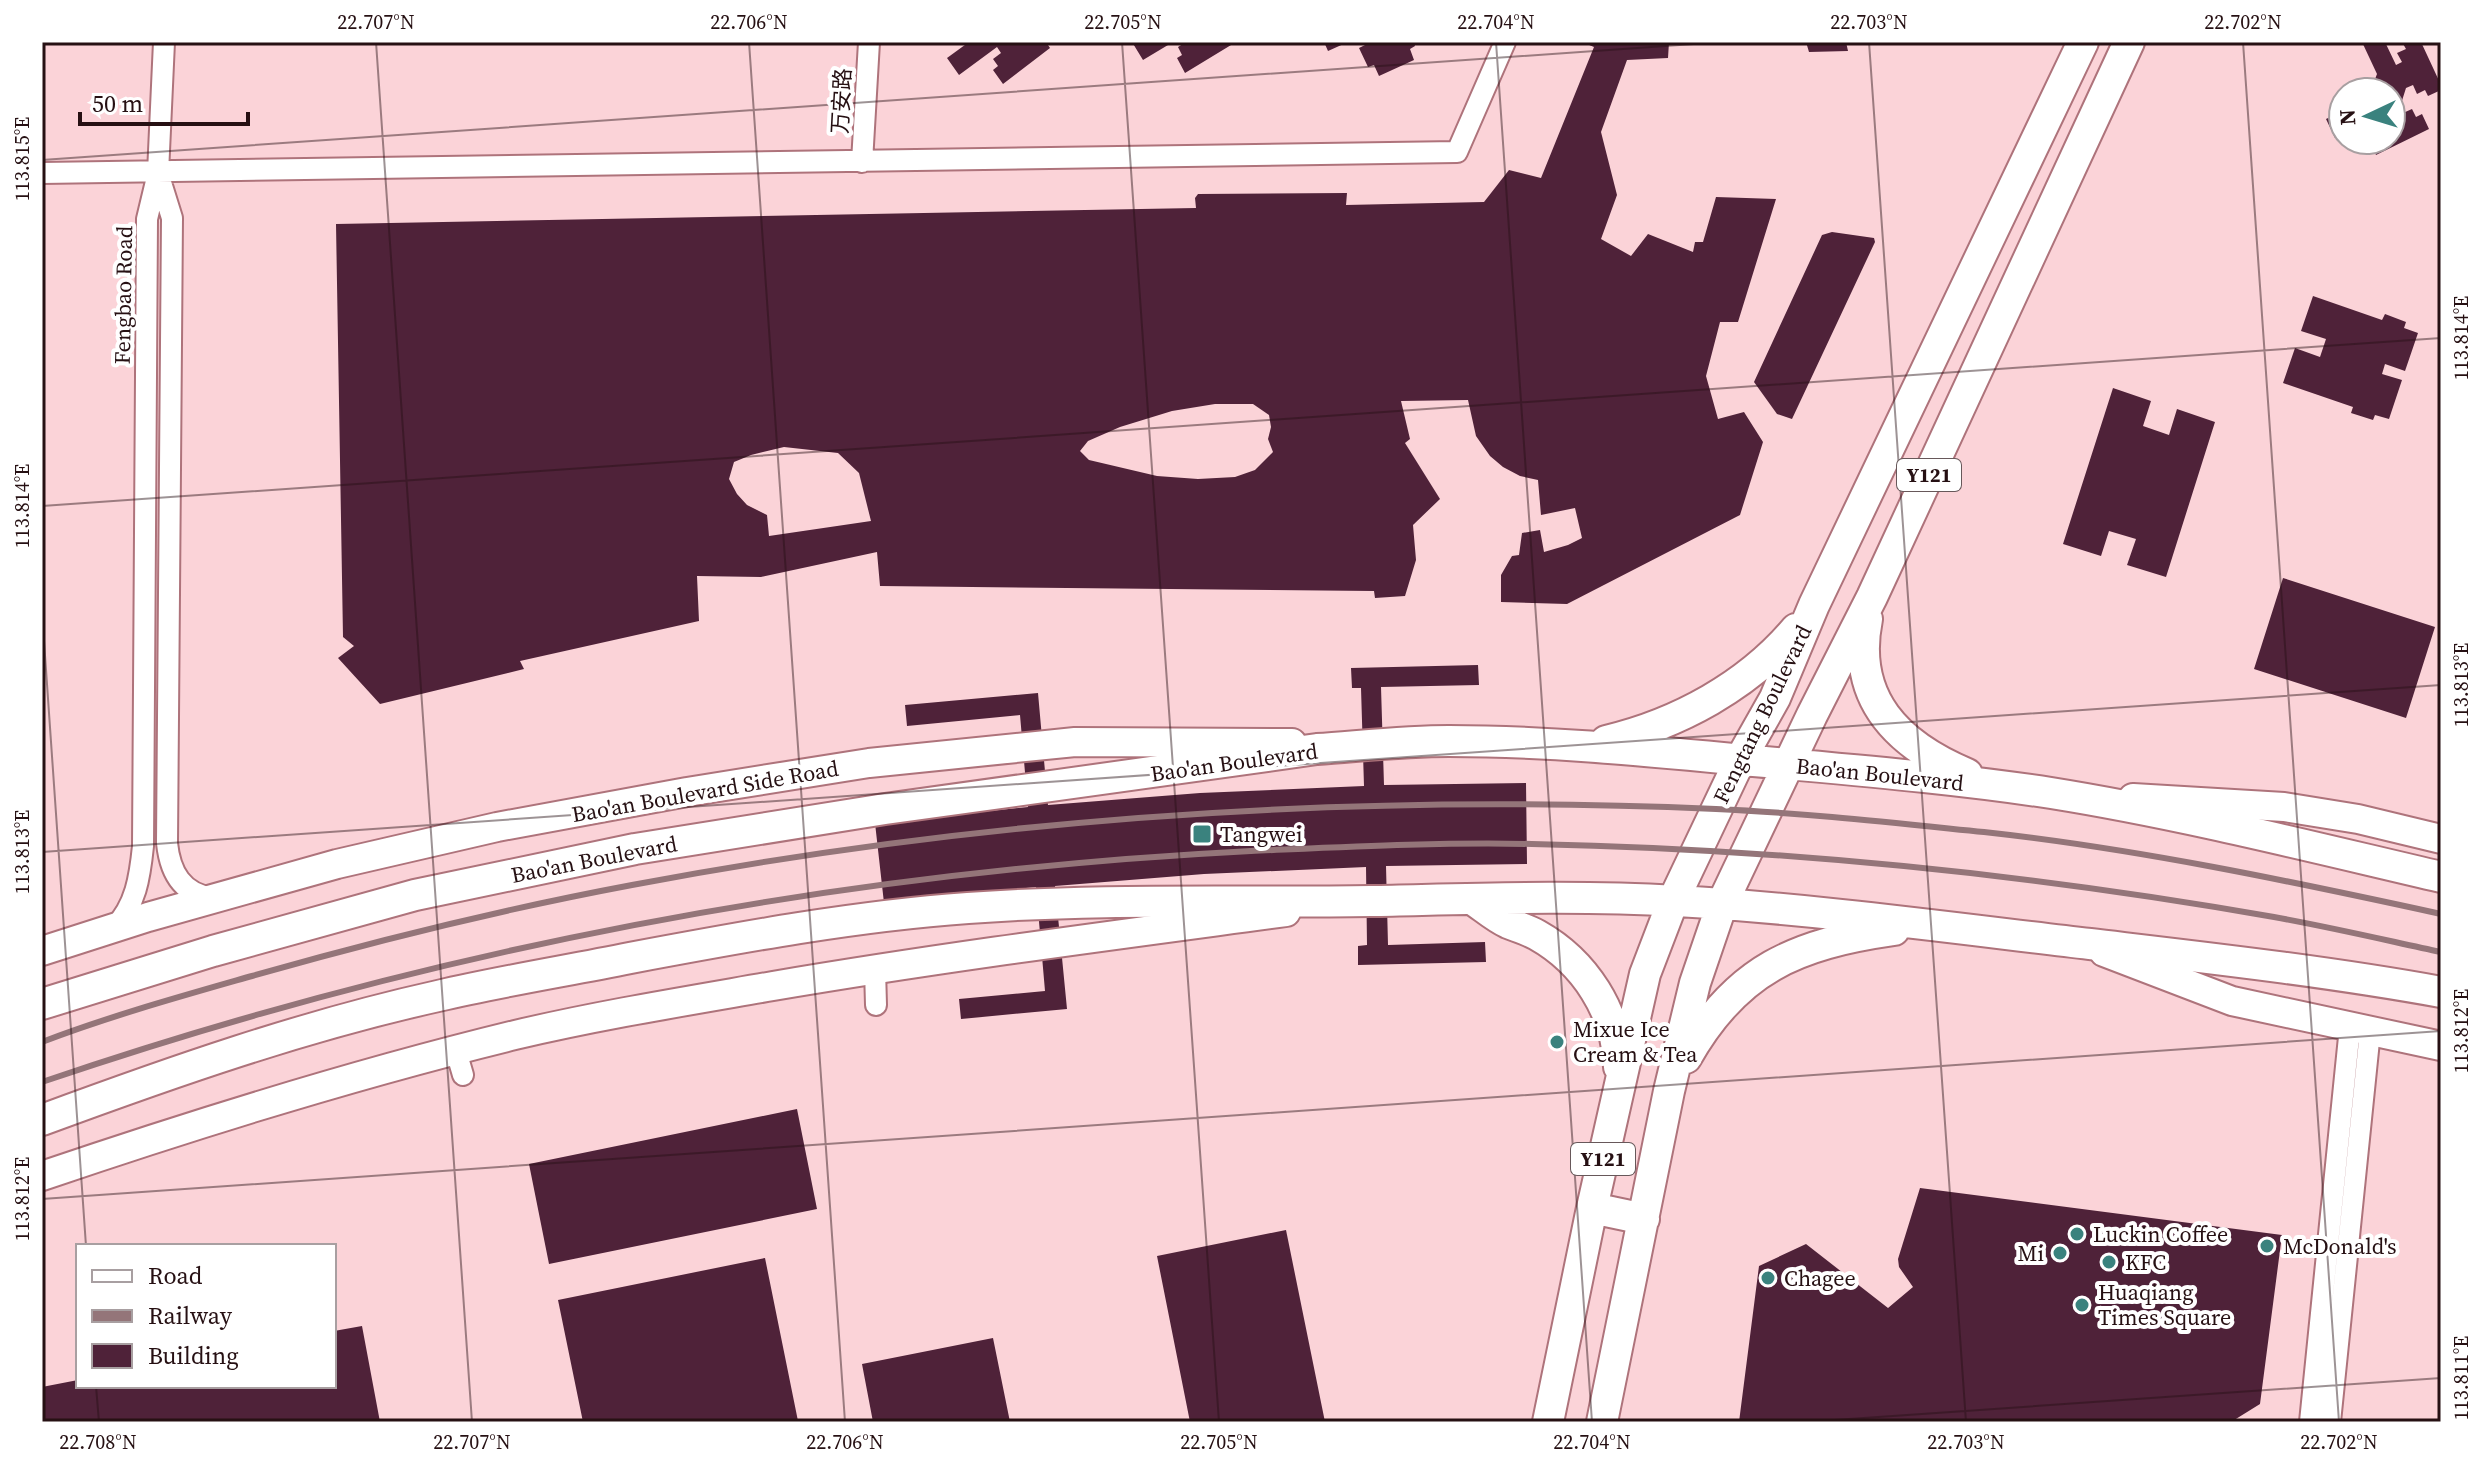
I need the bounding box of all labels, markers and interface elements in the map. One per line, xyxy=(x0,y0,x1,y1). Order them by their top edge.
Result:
text: 22.707°N xyxy=(337,8,415,36)
text: 22.706°N xyxy=(710,8,788,36)
text: 22.705°N xyxy=(1084,8,1162,36)
text: 22.704°N xyxy=(1457,8,1535,36)
text: 22.703°N xyxy=(1830,8,1908,36)
text: 22.702°N xyxy=(2204,8,2282,36)
street label: 万安路 xyxy=(824,67,858,135)
scale bar xyxy=(80,76,248,126)
north arrow xyxy=(2327,76,2407,156)
text: 50 m xyxy=(92,87,143,120)
text: N xyxy=(2332,108,2363,126)
text: 113.815°E xyxy=(8,117,36,201)
street label: Fengbao Road xyxy=(107,225,139,365)
text: 113.814°E xyxy=(2447,296,2475,380)
road number: Y121 xyxy=(1897,459,1961,491)
text: 113.814°E xyxy=(8,464,36,548)
street label: Fengtang Boulevard xyxy=(1706,619,1819,808)
text: 113.813°E xyxy=(2447,643,2475,727)
street label: Bao'an Boulevard xyxy=(1148,735,1320,789)
street label: Bao'an Boulevard xyxy=(1795,750,1966,798)
street label: Bao'an Boulevard Side Road xyxy=(569,753,841,829)
text: 113.813°E xyxy=(8,810,36,894)
place label: Tangwei xyxy=(1220,819,1302,849)
marker: Tangwei xyxy=(1191,823,1213,845)
street label: Bao'an Boulevard xyxy=(508,828,680,890)
text: 113.812°E xyxy=(2447,989,2475,1073)
place label: Mixue Ice Cream & Tea xyxy=(1573,1014,1698,1069)
marker: Mixue Ice Cream & Tea xyxy=(1548,1033,1566,1051)
road number: Y121 xyxy=(1571,1143,1635,1175)
text: 113.812°E xyxy=(8,1157,36,1241)
place label: Luckin Coffee xyxy=(2093,1219,2228,1249)
marker: Luckin Coffee xyxy=(2068,1225,2086,1243)
place label: McDonald's xyxy=(2283,1231,2397,1261)
marker: McDonald's xyxy=(2258,1237,2276,1255)
place label: Mi xyxy=(2018,1238,2044,1268)
legend xyxy=(76,1244,336,1388)
marker: Mi xyxy=(2051,1244,2069,1262)
place label: KFC xyxy=(2125,1247,2166,1277)
marker: KFC xyxy=(2100,1253,2118,1271)
text: Road xyxy=(148,1259,203,1292)
place label: Chagee xyxy=(1784,1263,1856,1293)
marker: Chagee xyxy=(1759,1269,1777,1287)
place label: Huaqiang Times Square xyxy=(2098,1277,2231,1332)
marker: Huaqiang Times Square xyxy=(2073,1296,2091,1314)
text: Railway xyxy=(148,1299,233,1332)
text: 113.811°E xyxy=(2447,1336,2475,1420)
text: Building xyxy=(148,1339,239,1372)
text: 22.708°N xyxy=(59,1428,137,1456)
text: 22.707°N xyxy=(433,1428,511,1456)
text: 22.706°N xyxy=(806,1428,884,1456)
text: 22.705°N xyxy=(1180,1428,1258,1456)
text: 22.704°N xyxy=(1553,1428,1631,1456)
text: 22.703°N xyxy=(1927,1428,2005,1456)
text: 22.702°N xyxy=(2300,1428,2378,1456)

